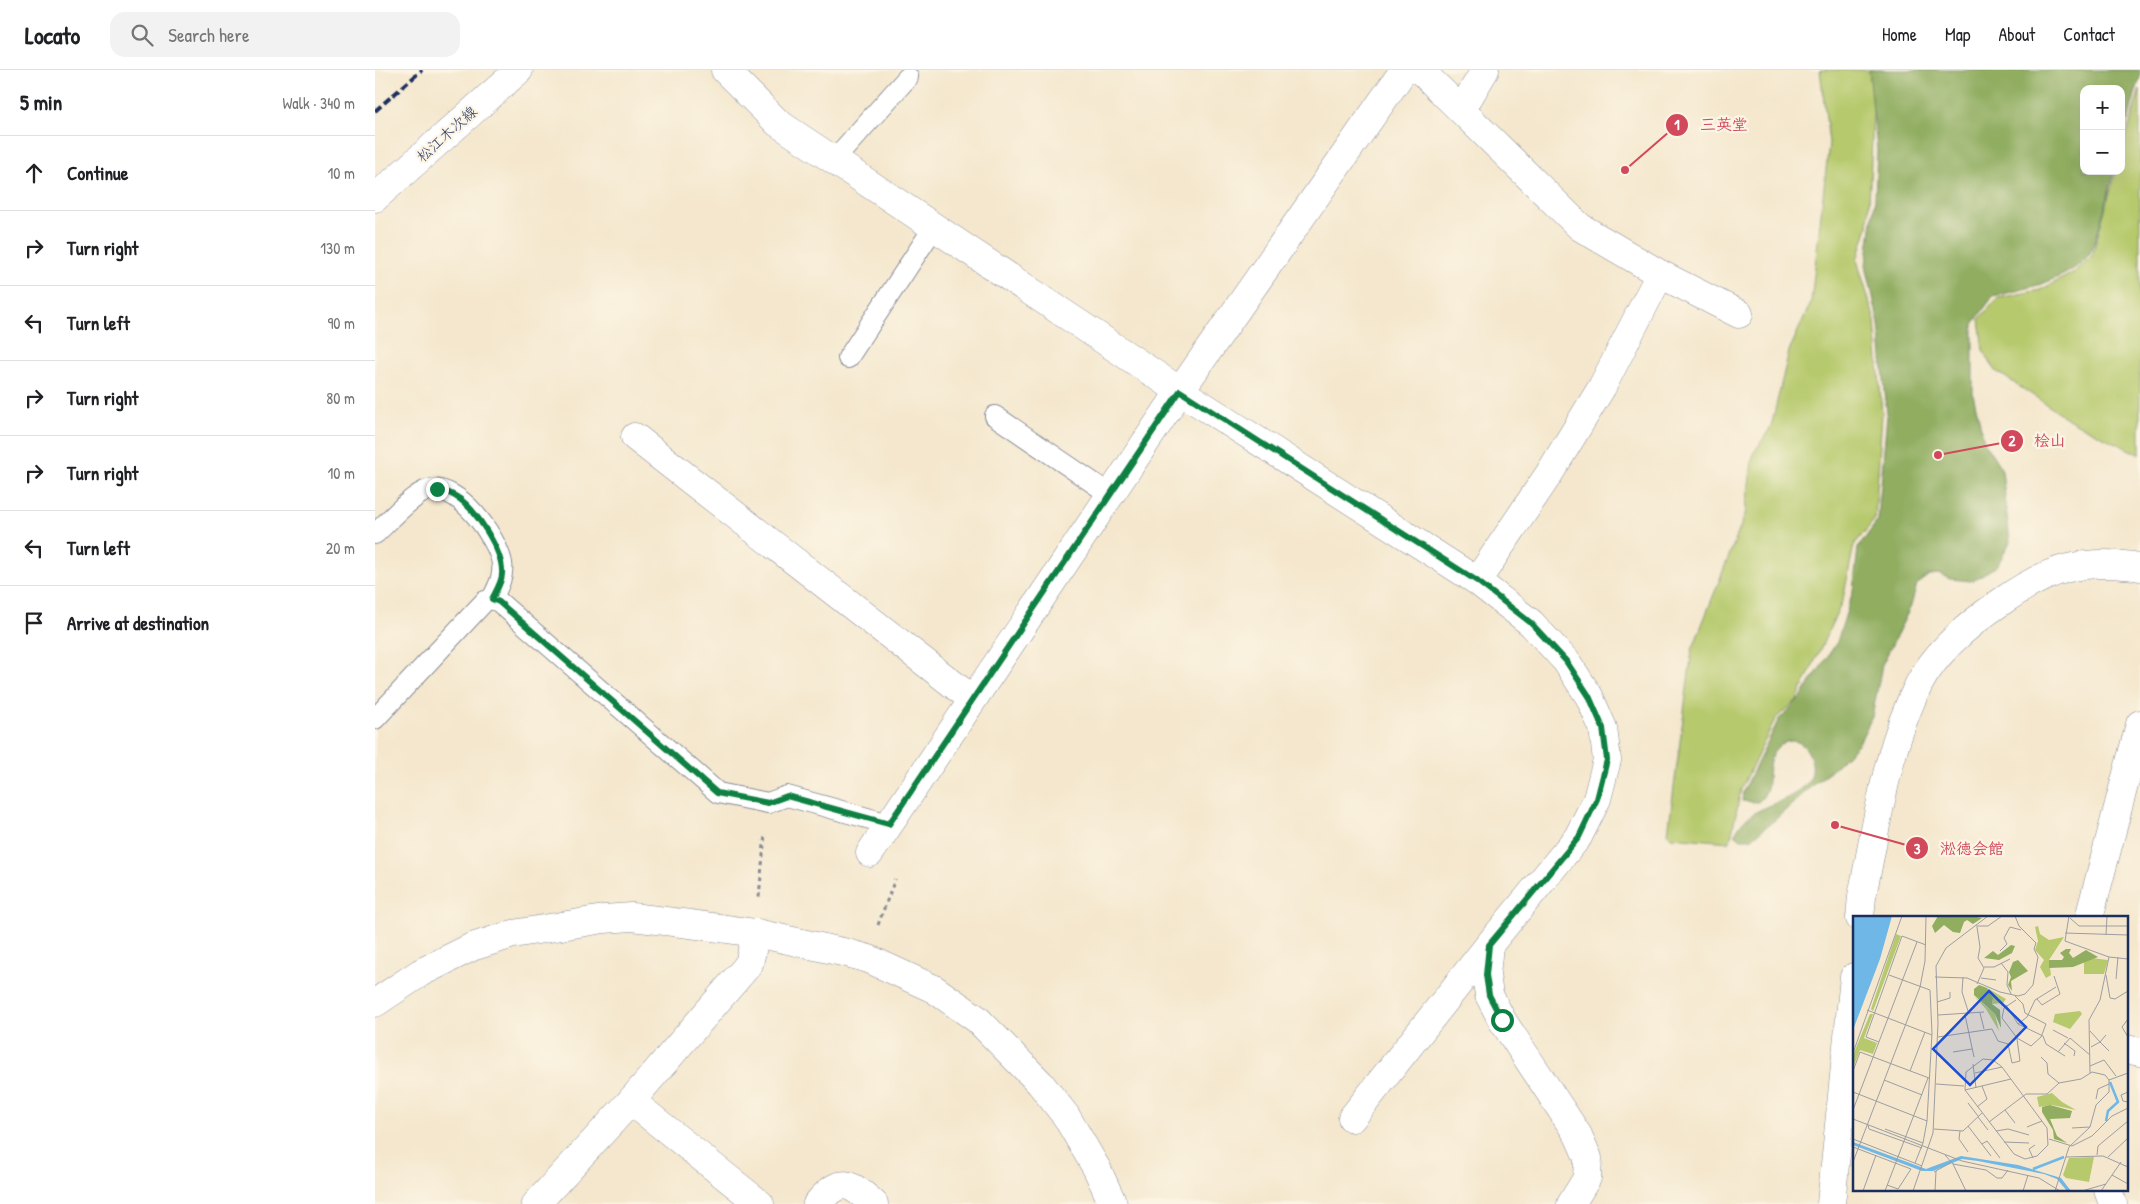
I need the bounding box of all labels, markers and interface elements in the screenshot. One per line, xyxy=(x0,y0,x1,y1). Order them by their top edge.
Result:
search box xyxy=(110,12,460,57)
text: Locato xyxy=(25,19,80,51)
icon: search xyxy=(128,21,156,49)
text: Search here xyxy=(168,22,249,48)
text: Home xyxy=(1882,22,1917,47)
text: Map xyxy=(1945,22,1970,47)
text: About xyxy=(1998,22,2035,47)
text: Contact xyxy=(2063,22,2115,47)
map controls xyxy=(2080,85,2125,175)
button: + xyxy=(2080,85,2125,130)
text: 5 min xyxy=(20,88,62,117)
text: Walk · 340 m xyxy=(283,92,355,114)
street label: 松江木次線 xyxy=(412,101,482,167)
callout: 三英堂 xyxy=(1665,109,1758,140)
text: 三英堂 xyxy=(1700,113,1748,135)
text: 1 xyxy=(1674,114,1680,135)
button: − xyxy=(2080,130,2125,175)
icon: ahead xyxy=(20,159,48,187)
text: Continue xyxy=(67,160,128,186)
text: 10 m xyxy=(327,162,355,184)
icon: right xyxy=(20,234,48,262)
text: Turn right xyxy=(67,235,138,261)
text: 130 m xyxy=(320,237,355,259)
icon: left xyxy=(20,309,48,337)
text: Turn left xyxy=(67,310,130,336)
text: 90 m xyxy=(327,312,355,334)
icon: right xyxy=(20,384,48,412)
text: Turn right xyxy=(67,385,138,411)
text: 80 m xyxy=(326,387,355,409)
callout: 桧山 xyxy=(1999,425,2076,456)
text: 桧山 xyxy=(2034,429,2066,451)
text: 2 xyxy=(2008,430,2016,451)
icon: right xyxy=(20,459,48,487)
text: Turn right xyxy=(67,460,138,486)
text: 10 m xyxy=(327,462,355,484)
route end xyxy=(426,478,449,501)
icon: left xyxy=(20,534,48,562)
text: Turn left xyxy=(67,535,130,561)
text: 20 m xyxy=(326,537,355,559)
icon: arrive xyxy=(20,609,48,637)
text: Arrive at destination xyxy=(67,610,209,636)
callout: 淞徳会館 xyxy=(1905,833,2014,864)
text: 淞徳会館 xyxy=(1940,837,2004,859)
text: 3 xyxy=(1914,838,1921,859)
inset map xyxy=(1853,916,2127,1192)
route start xyxy=(1491,1009,1514,1032)

